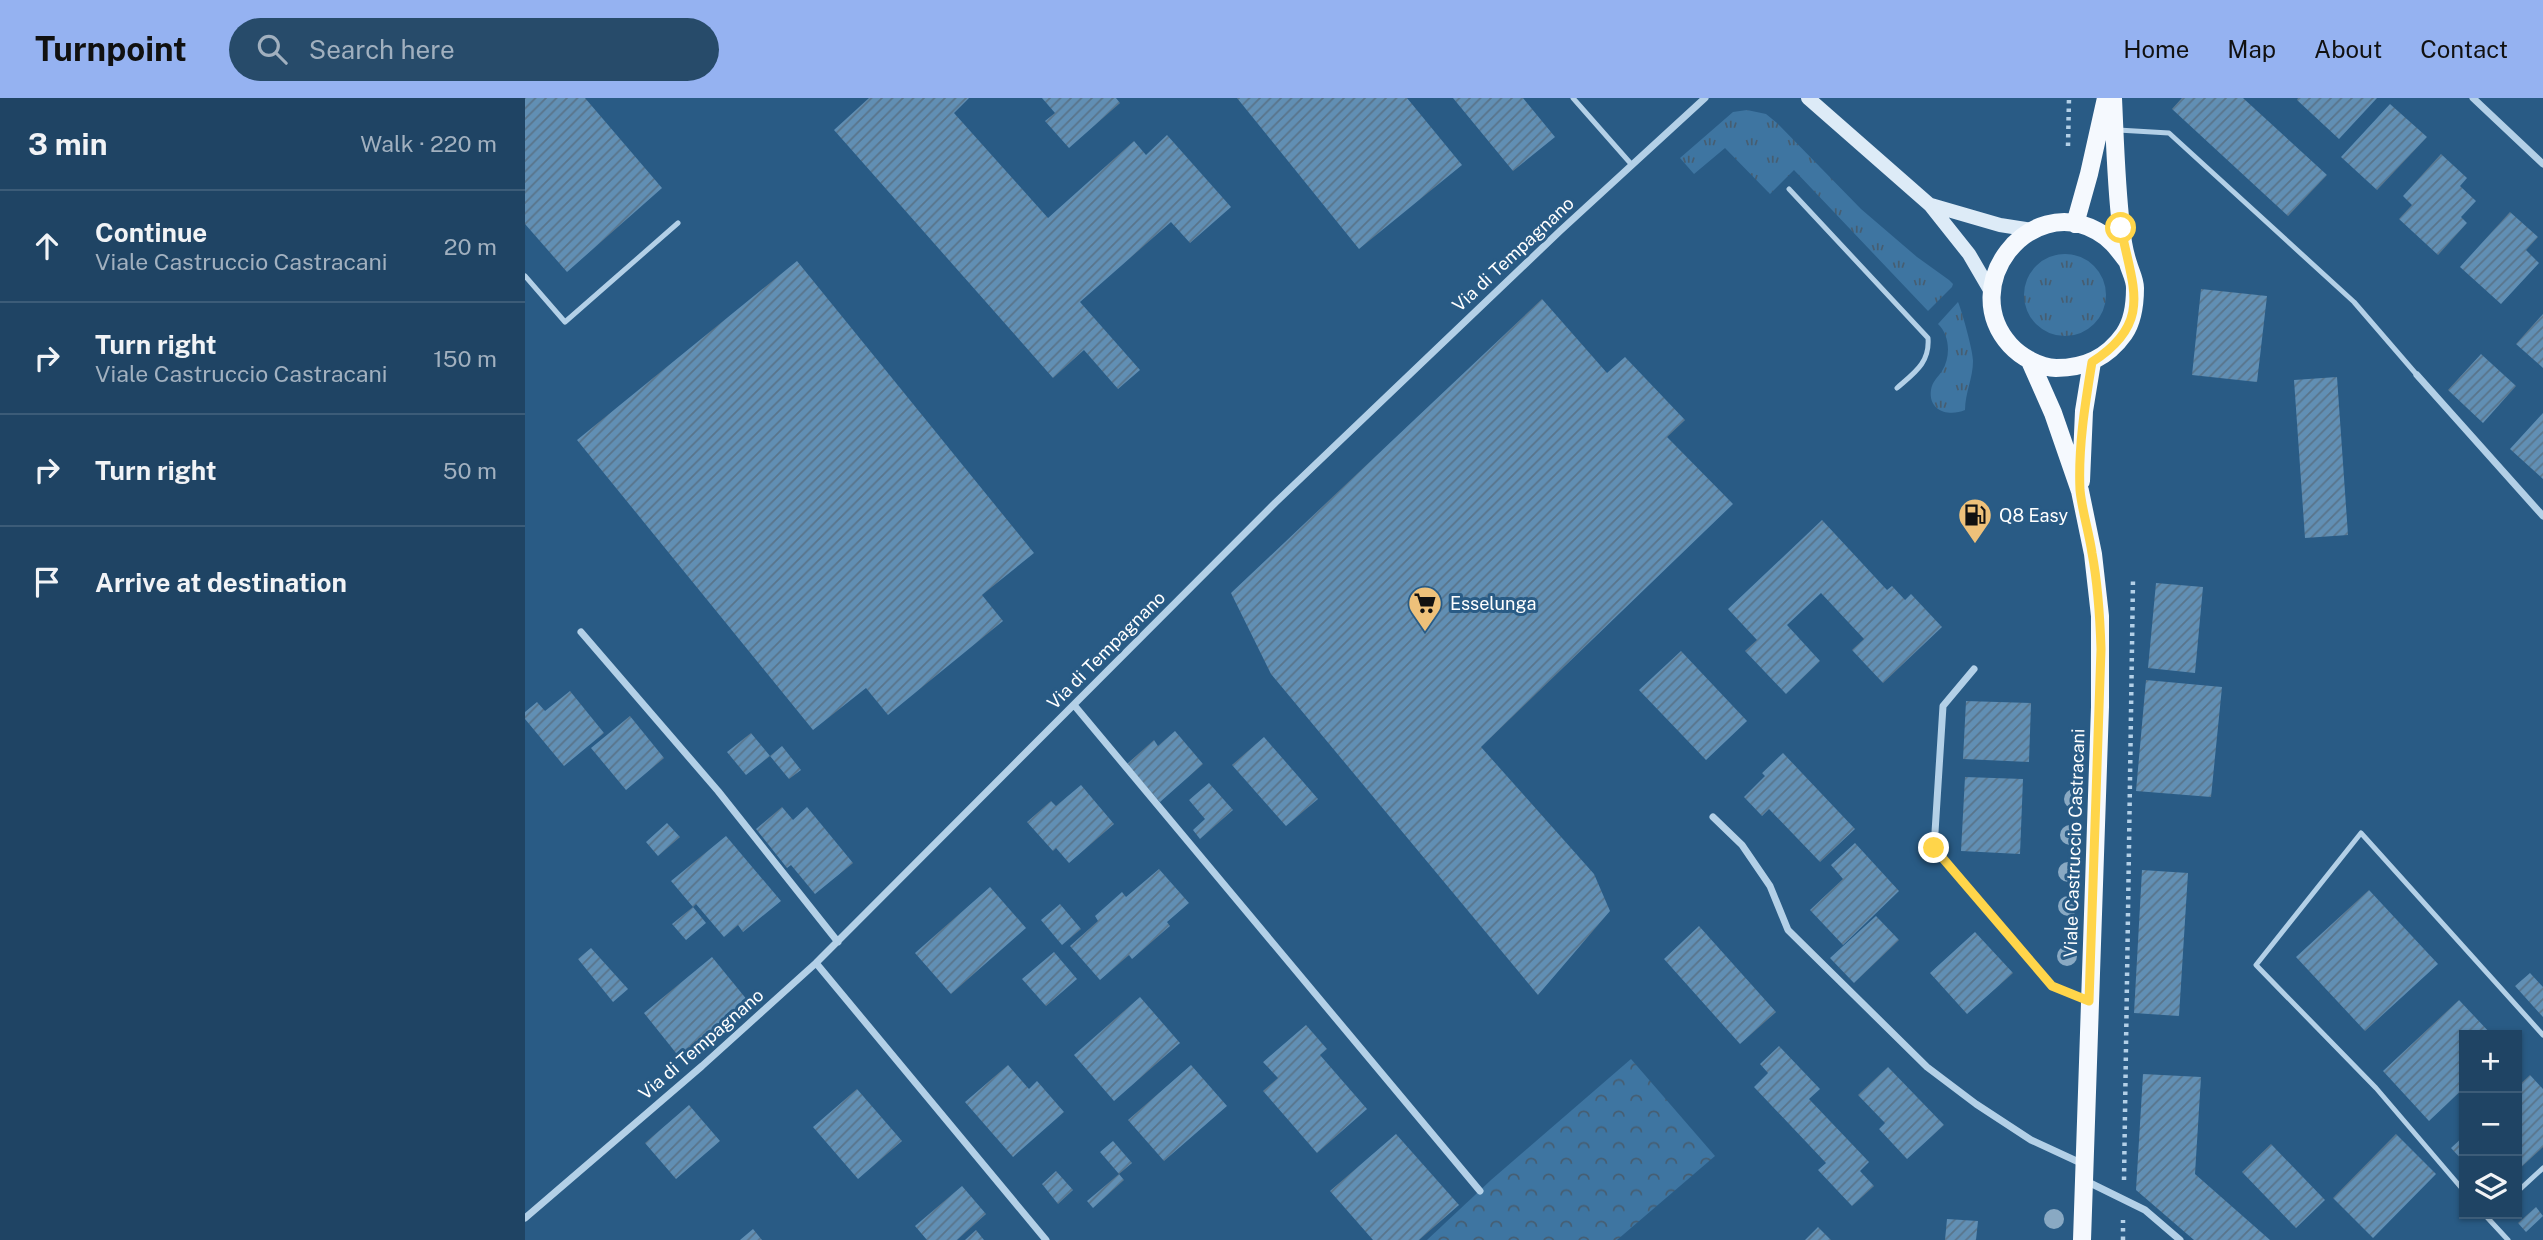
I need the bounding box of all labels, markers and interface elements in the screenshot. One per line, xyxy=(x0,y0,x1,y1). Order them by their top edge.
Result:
search box xyxy=(229,18,719,81)
text: Turnpoint xyxy=(35,30,187,68)
icon: search xyxy=(253,30,291,68)
text: Search here xyxy=(309,34,455,65)
text: Home xyxy=(2123,35,2189,63)
text: Map xyxy=(2227,35,2276,63)
text: About xyxy=(2314,35,2382,63)
text: Contact xyxy=(2420,35,2508,63)
text: 3 min xyxy=(28,126,107,162)
text: Walk · 220 m xyxy=(360,130,497,157)
street label: Via di Tempagnano xyxy=(1448,192,1578,316)
route start xyxy=(2105,212,2136,243)
text: Continue xyxy=(95,217,207,248)
icon: ahead xyxy=(28,227,66,265)
text: 20 m xyxy=(444,233,497,260)
text: Viale Castruccio Castracani xyxy=(95,248,388,275)
text: Turn right xyxy=(95,329,217,360)
icon: right xyxy=(28,339,66,377)
text: 150 m xyxy=(433,345,497,372)
text: Viale Castruccio Castracani xyxy=(95,360,388,387)
icon: right xyxy=(28,451,66,489)
text: Turn right xyxy=(95,455,217,486)
text: 50 m xyxy=(443,457,497,484)
fuel station icon: Q8 Easy xyxy=(1956,496,1994,545)
place label: Q8 Easy xyxy=(1999,505,2068,526)
icon: arrive xyxy=(28,563,66,601)
text: Arrive at destination xyxy=(95,567,347,598)
supermarket icon: Esselunga xyxy=(1406,584,1444,633)
street label: Via di Tempagnano xyxy=(1043,587,1169,713)
place label: Esselunga xyxy=(1450,593,1536,614)
street label: Viale Castruccio Castracani xyxy=(2060,728,2088,958)
route end xyxy=(1918,832,1949,863)
street label: Via di Tempagnano xyxy=(634,984,768,1104)
map controls xyxy=(2459,1030,2522,1219)
button: + xyxy=(2459,1030,2522,1093)
button: − xyxy=(2459,1093,2522,1156)
button: layers xyxy=(2459,1156,2522,1219)

